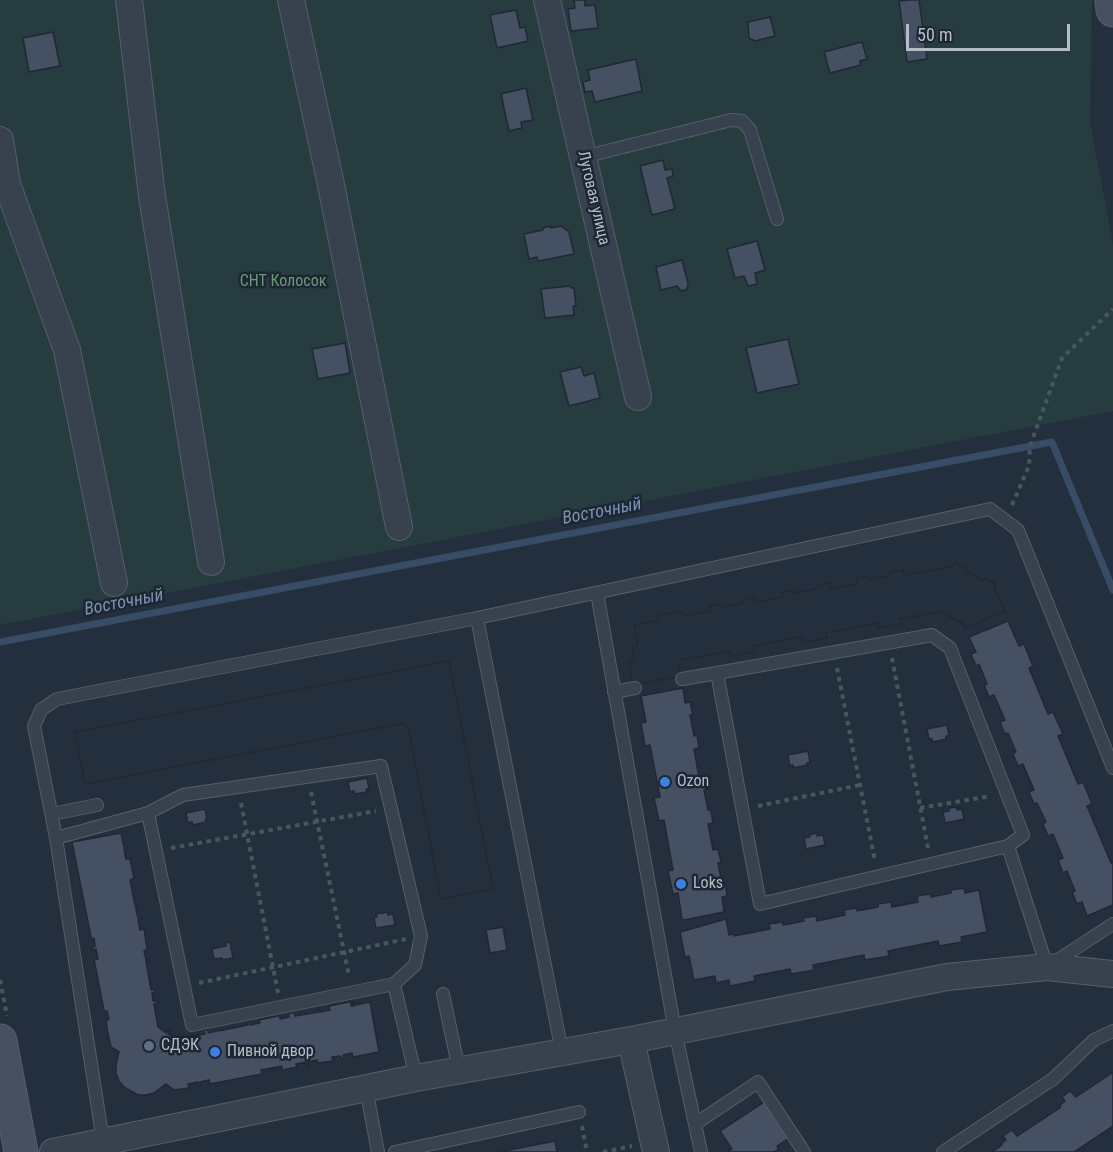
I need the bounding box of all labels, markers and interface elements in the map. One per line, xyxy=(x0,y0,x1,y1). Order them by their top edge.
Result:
scale bar xyxy=(909,12,1072,50)
text: 50 m xyxy=(917,24,952,45)
street label: Луговая улица xyxy=(573,149,613,247)
park label: СНТ Колосок xyxy=(240,272,326,292)
water label: Восточный xyxy=(561,494,643,530)
water label: Восточный xyxy=(83,585,165,621)
place label: Ozon xyxy=(677,772,709,792)
marker: Ozon xyxy=(658,775,672,789)
place label: Loks xyxy=(693,874,723,894)
marker: Loks xyxy=(674,877,688,891)
place label: СДЭК xyxy=(161,1036,199,1056)
marker: СДЭК xyxy=(142,1039,156,1053)
place label: Пивной двор xyxy=(227,1042,314,1062)
marker: Пивной двор xyxy=(208,1045,222,1059)

